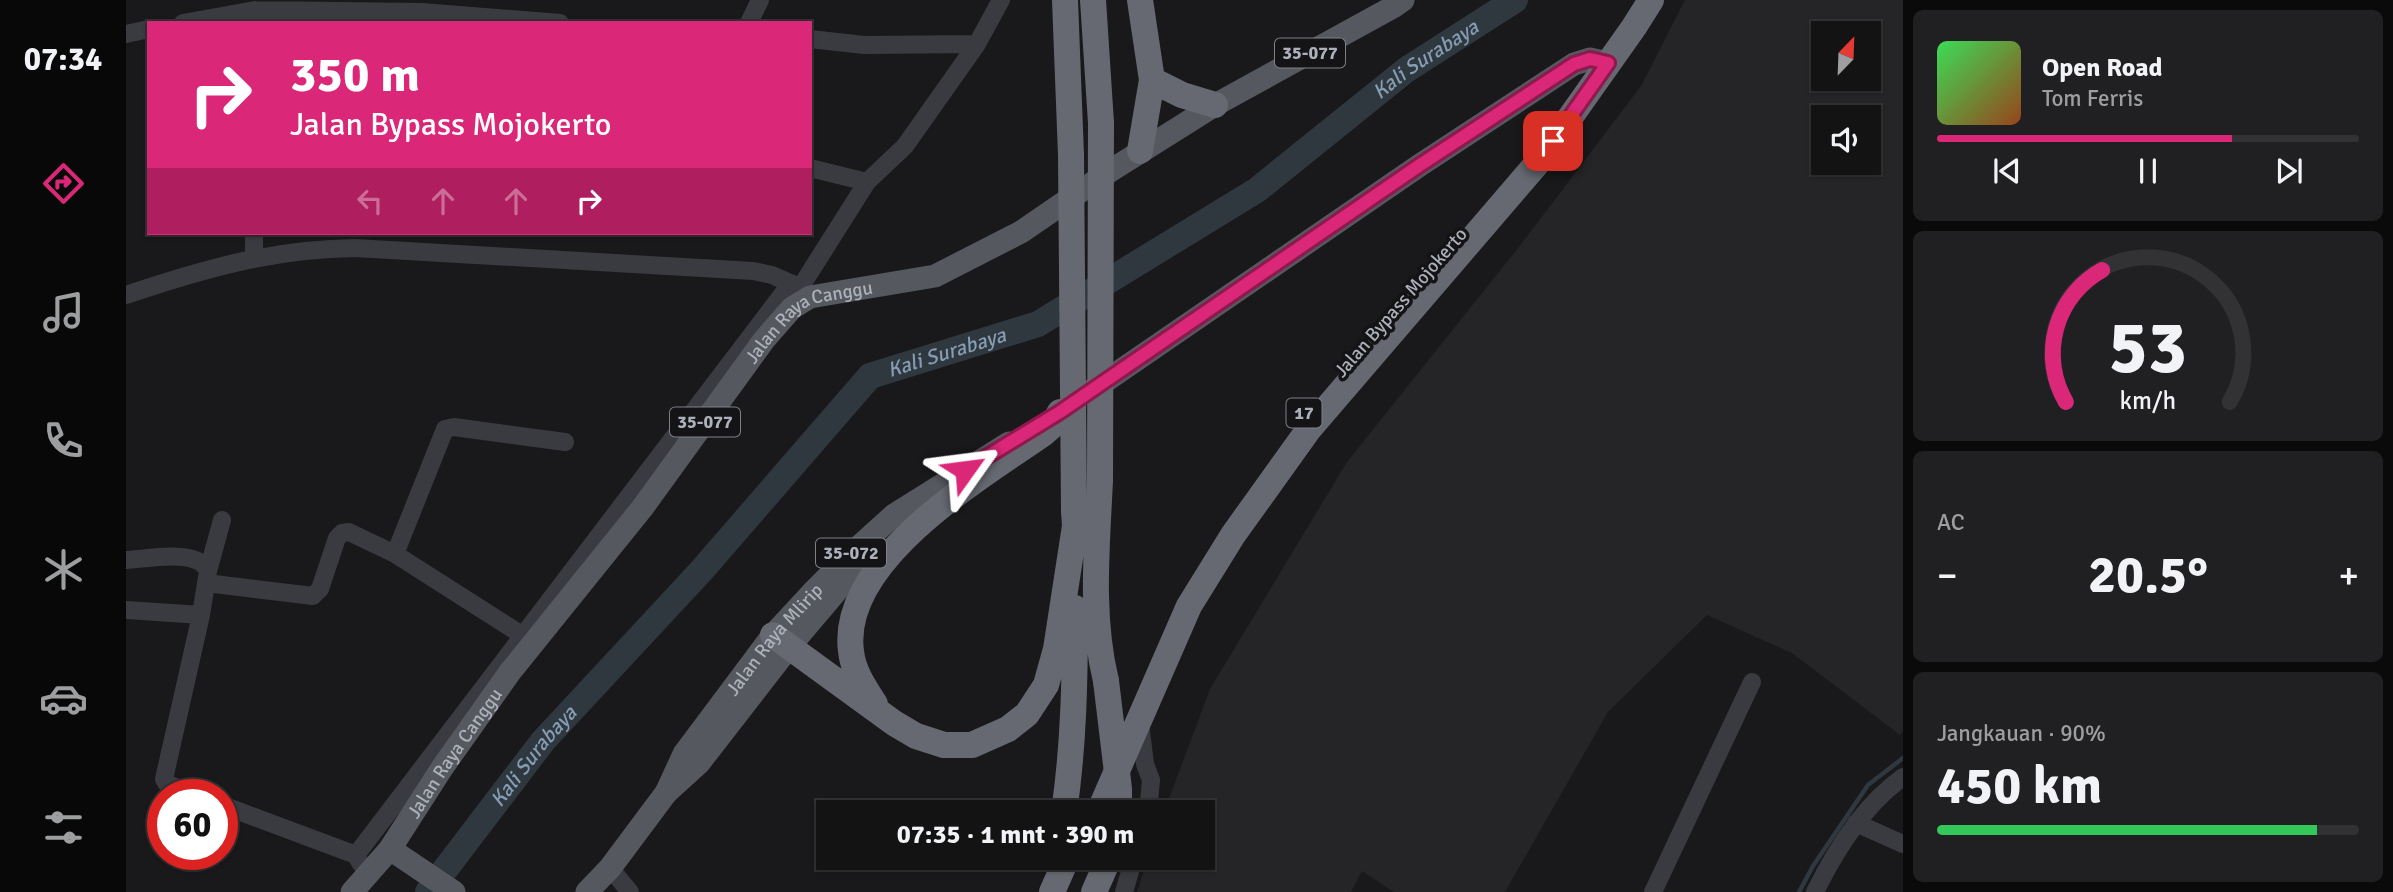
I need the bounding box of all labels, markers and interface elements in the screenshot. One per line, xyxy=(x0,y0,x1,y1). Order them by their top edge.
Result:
water label: Kali Surabaya xyxy=(1367,13,1484,105)
north arrow xyxy=(1811,21,1881,91)
map controls xyxy=(1811,21,1881,175)
road number: 35-077 xyxy=(1275,38,1345,68)
text: 07:34 xyxy=(24,40,102,79)
text: 350 m xyxy=(290,45,420,105)
icon: right xyxy=(175,49,266,140)
text: Open Road xyxy=(2042,52,2163,84)
text: Tom Ferris xyxy=(2042,84,2143,113)
text: Jalan Bypass Mojokerto xyxy=(290,105,611,144)
button: sound xyxy=(1811,105,1881,175)
pin xyxy=(1523,111,1583,171)
icon: arrive xyxy=(1534,122,1572,160)
icon: previous xyxy=(1988,152,2026,190)
icon: pause xyxy=(2129,152,2167,190)
icon: next xyxy=(2270,152,2308,190)
icon: directions xyxy=(39,159,88,208)
icon: left xyxy=(351,182,389,220)
icon: ahead xyxy=(424,182,462,220)
icon: ahead xyxy=(497,182,535,220)
icon: right xyxy=(570,182,608,220)
street label: Jalan Bypass Mojokerto xyxy=(1329,223,1472,383)
street label: Jalan Raya Canggu xyxy=(740,276,874,368)
icon: music xyxy=(39,288,88,337)
text: 53 xyxy=(2109,304,2187,393)
water label: Kali Surabaya xyxy=(884,321,1010,383)
text: km/h xyxy=(2120,385,2176,416)
road number: 17 xyxy=(1286,398,1322,428)
road number: 35-077 xyxy=(670,408,740,436)
icon: phone xyxy=(39,416,88,465)
position arrow xyxy=(928,433,1002,507)
text: AC xyxy=(1937,508,1965,537)
road number: 35-072 xyxy=(816,538,886,568)
text: 20.5° xyxy=(2088,543,2208,607)
icon: climate xyxy=(39,545,88,594)
text: − xyxy=(1937,552,1958,599)
text: + xyxy=(2338,552,2359,599)
street label: Jalan Raya Mlirip xyxy=(721,578,828,701)
icon: car xyxy=(39,674,88,723)
street label: Jalan Raya Canggu xyxy=(402,684,508,823)
water label: Kali Surabaya xyxy=(485,699,583,812)
text: Jangkauan · 90% xyxy=(1937,719,2106,748)
text: 450 km xyxy=(1937,754,2102,818)
speed limit sign: 60 xyxy=(147,779,238,870)
icon: filters xyxy=(39,803,88,852)
text: 07:35 · 1 mnt · 390 m xyxy=(897,819,1134,851)

